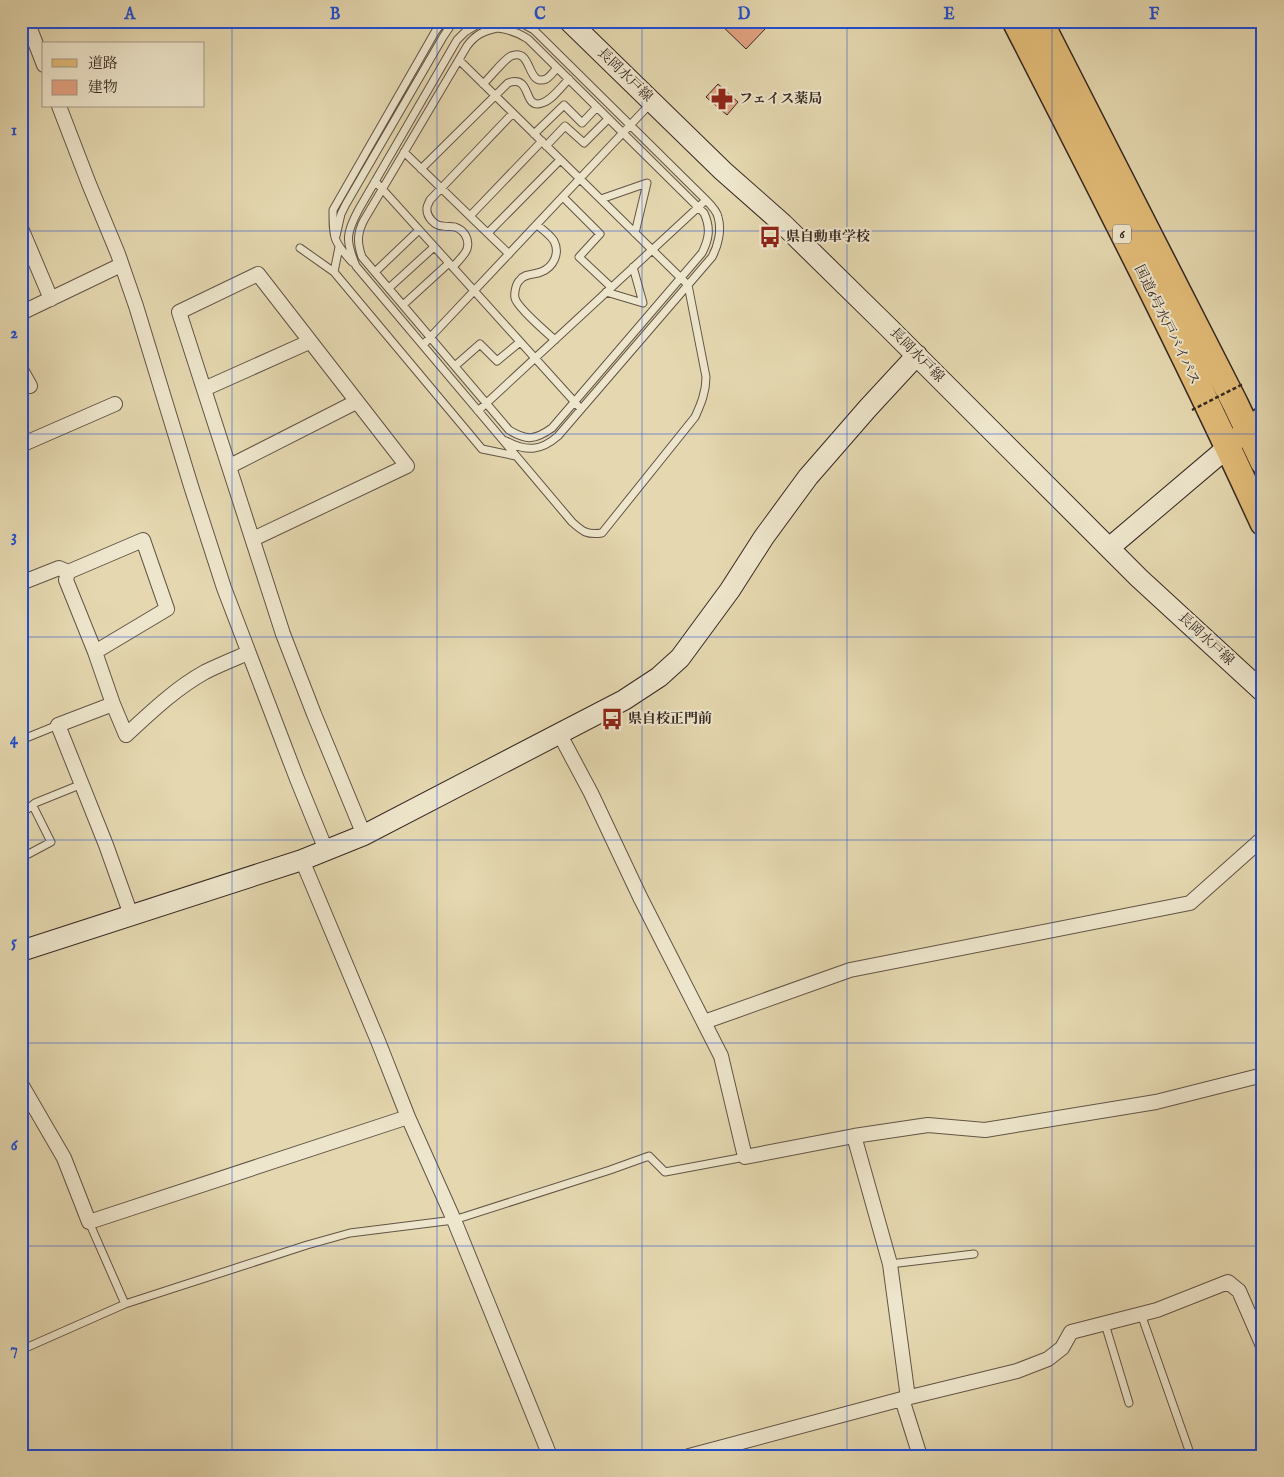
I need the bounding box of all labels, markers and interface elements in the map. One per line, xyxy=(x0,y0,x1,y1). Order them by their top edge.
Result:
text: A xyxy=(124,5,137,25)
text: B xyxy=(330,5,341,25)
text: C xyxy=(534,5,546,25)
text: D xyxy=(738,5,751,25)
text: E xyxy=(943,5,955,25)
text: F xyxy=(1149,5,1160,25)
legend xyxy=(42,42,205,108)
street label: 長岡水戸線 xyxy=(594,44,656,106)
text: 道路 xyxy=(88,54,118,73)
text: 建物 xyxy=(88,78,118,97)
pharmacy icon: フェイス薬局 xyxy=(709,86,735,112)
place label: フェイス薬局 xyxy=(739,90,822,108)
text: 1 xyxy=(11,121,17,141)
bus stop icon: 県自動車学校 xyxy=(757,224,783,250)
road number: 6 xyxy=(1113,224,1131,243)
place label: 県自動車学校 xyxy=(786,228,870,246)
street label: 国道6号水戸バイパス xyxy=(1130,262,1204,388)
text: 2 xyxy=(10,324,18,344)
street label: 長岡水戸線 xyxy=(886,324,948,386)
text: 3 xyxy=(11,527,17,547)
street label: 長岡水戸線 xyxy=(1174,609,1238,669)
bus stop icon: 県自校正門前 xyxy=(599,706,625,732)
place label: 県自校正門前 xyxy=(628,710,712,728)
text: 4 xyxy=(10,730,19,750)
text: 5 xyxy=(11,933,17,953)
text: 6 xyxy=(11,1136,19,1156)
text: 7 xyxy=(10,1340,18,1360)

